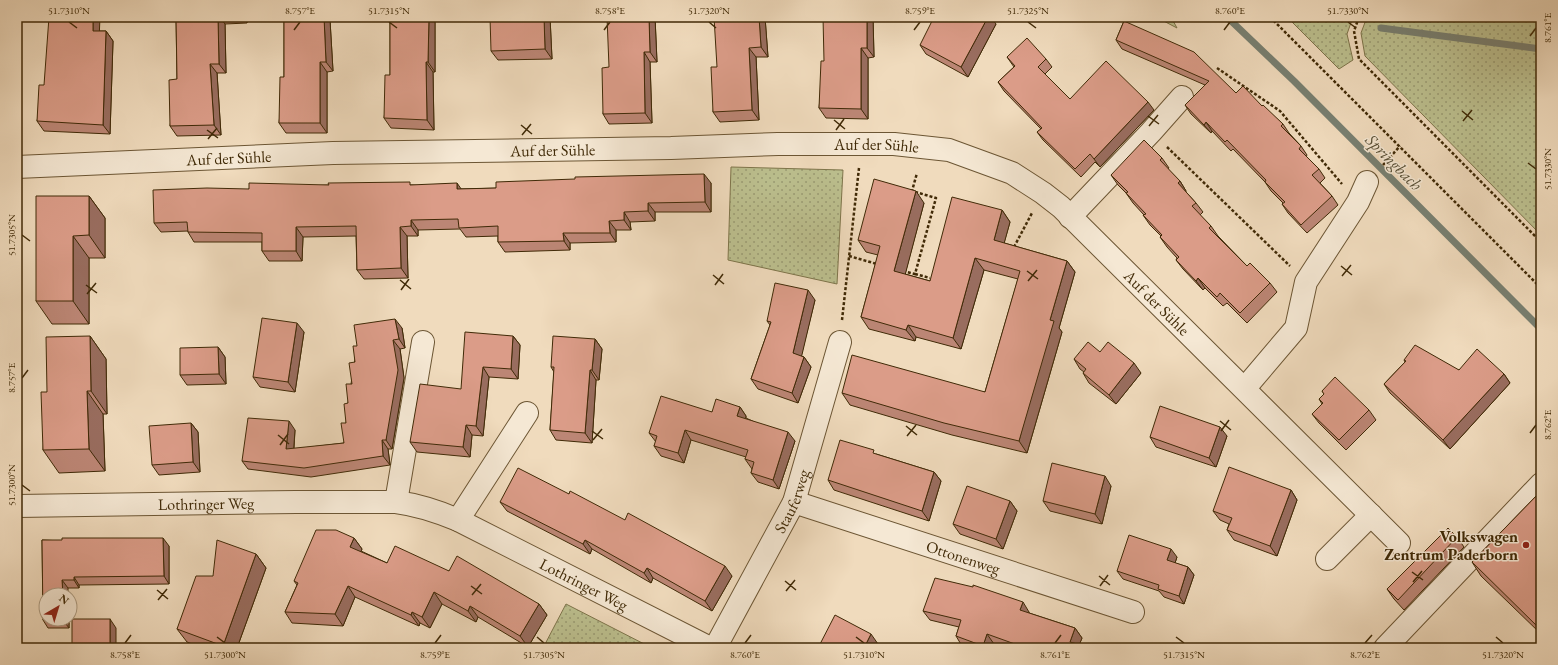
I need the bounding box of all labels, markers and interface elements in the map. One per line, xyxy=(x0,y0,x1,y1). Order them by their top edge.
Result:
text: 51.7310°N xyxy=(48,4,90,17)
text: 8.757°E xyxy=(285,4,315,17)
text: 51.7315°N xyxy=(368,4,410,17)
text: 8.758°E xyxy=(595,4,625,17)
text: 51.7320°N xyxy=(688,4,730,17)
text: 8.759°E xyxy=(905,4,935,17)
text: 51.7325°N xyxy=(1007,4,1049,17)
text: 8.760°E xyxy=(1215,4,1245,17)
text: 51.7330°N xyxy=(1327,4,1369,17)
text: 8.761°E xyxy=(1541,13,1554,43)
water label: Springbach xyxy=(1360,128,1428,196)
street label: Auf der Sühle xyxy=(833,133,920,157)
street label: Auf der Sühle xyxy=(509,139,595,161)
street label: Auf der Sühle xyxy=(185,145,272,170)
text: 51.7330°N xyxy=(1541,148,1554,190)
text: 51.7305°N xyxy=(5,214,18,256)
street label: Auf der Sühle xyxy=(1119,264,1195,340)
text: 8.757°E xyxy=(5,363,18,393)
text: 8.762°E xyxy=(1541,410,1554,440)
text: 51.7300°N xyxy=(5,464,18,506)
street label: Stauferweg xyxy=(769,466,814,537)
street label: Lothringer Weg xyxy=(158,492,255,514)
place label: Volkswagen Zentrum Paderborn xyxy=(1384,526,1518,565)
street label: Ottonenweg xyxy=(924,535,1004,579)
marker: Volkswagen Zentrum Paderborn xyxy=(1521,540,1531,550)
street label: Lothringer Weg xyxy=(536,553,633,616)
north arrow xyxy=(38,587,78,627)
text: N xyxy=(56,591,72,607)
text: 8.758°E xyxy=(110,648,140,661)
text: 51.7300°N xyxy=(204,648,246,661)
text: 8.759°E xyxy=(420,648,450,661)
text: 51.7305°N xyxy=(523,648,565,661)
text: 8.760°E xyxy=(730,648,760,661)
text: 51.7310°N xyxy=(843,648,885,661)
text: 8.761°E xyxy=(1040,648,1070,661)
text: 51.7315°N xyxy=(1163,648,1205,661)
text: 8.762°E xyxy=(1350,648,1380,661)
text: 51.7320°N xyxy=(1482,648,1524,661)

